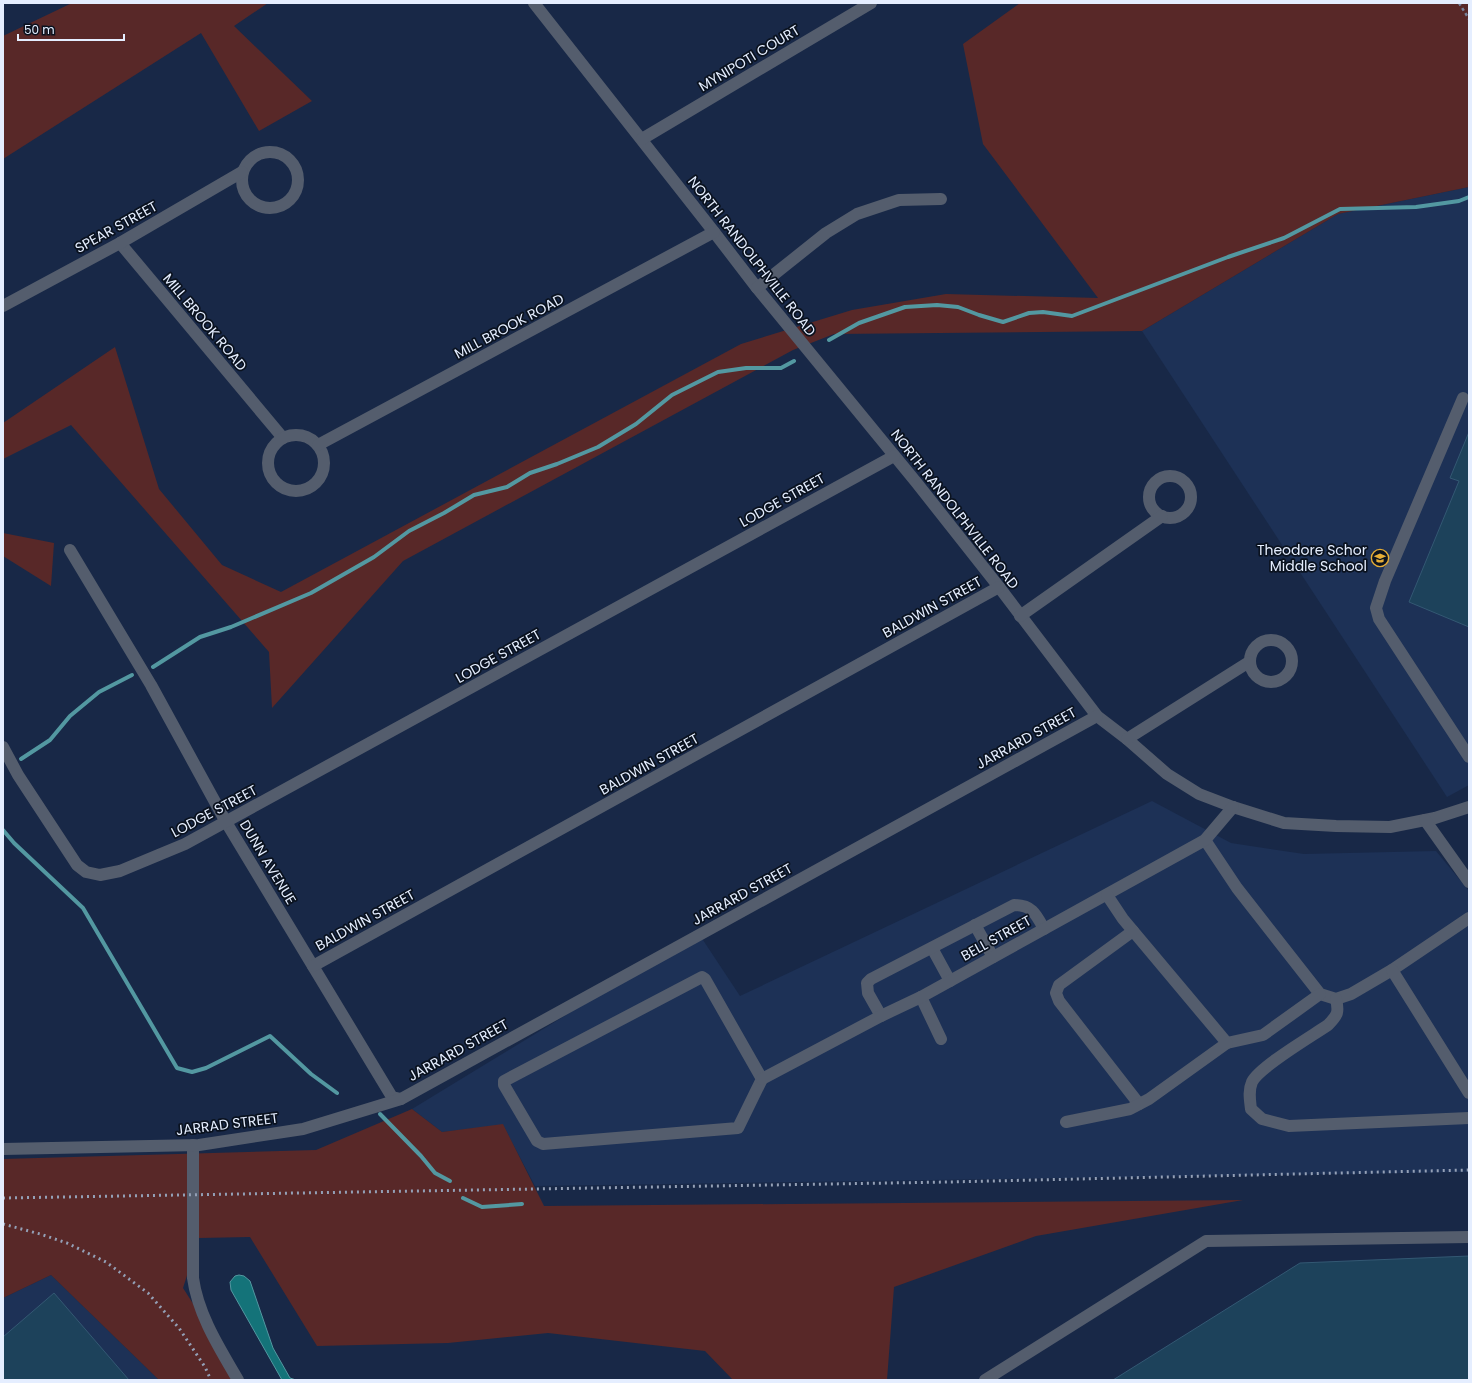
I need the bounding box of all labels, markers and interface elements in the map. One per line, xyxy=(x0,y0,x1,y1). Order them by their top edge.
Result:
scale bar xyxy=(18,16,124,42)
street label: MYNIPOTI COURT xyxy=(695,20,804,96)
text: 50 m xyxy=(24,21,55,38)
street label: NORTH RANDOLPHVILLE ROAD xyxy=(683,172,821,340)
street label: SPEAR STREET xyxy=(71,196,161,258)
street label: MILL BROOK ROAD xyxy=(158,269,252,375)
street label: MILL BROOK ROAD xyxy=(451,289,567,363)
street label: NORTH RANDOLPHVILLE ROAD xyxy=(886,425,1024,593)
street label: LODGE STREET xyxy=(736,468,829,532)
place label: Theodore Schor Middle School xyxy=(1257,540,1367,576)
school or university icon: Theodore Schor Middle School xyxy=(1370,548,1390,568)
street label: BALDWIN STREET xyxy=(879,571,986,643)
street label: LODGE STREET xyxy=(452,624,545,688)
street label: JARRARD STREET xyxy=(972,702,1080,774)
street label: BALDWIN STREET xyxy=(596,728,703,800)
street label: LODGE STREET xyxy=(167,780,261,842)
street label: DUNN AVENUE xyxy=(235,816,301,908)
street label: JARRARD STREET xyxy=(688,858,796,930)
street label: BALDWIN STREET xyxy=(312,884,419,956)
street label: BELL STREET xyxy=(957,910,1035,966)
street label: JARRARD STREET xyxy=(404,1014,512,1086)
street label: JARRAD STREET xyxy=(175,1108,280,1140)

